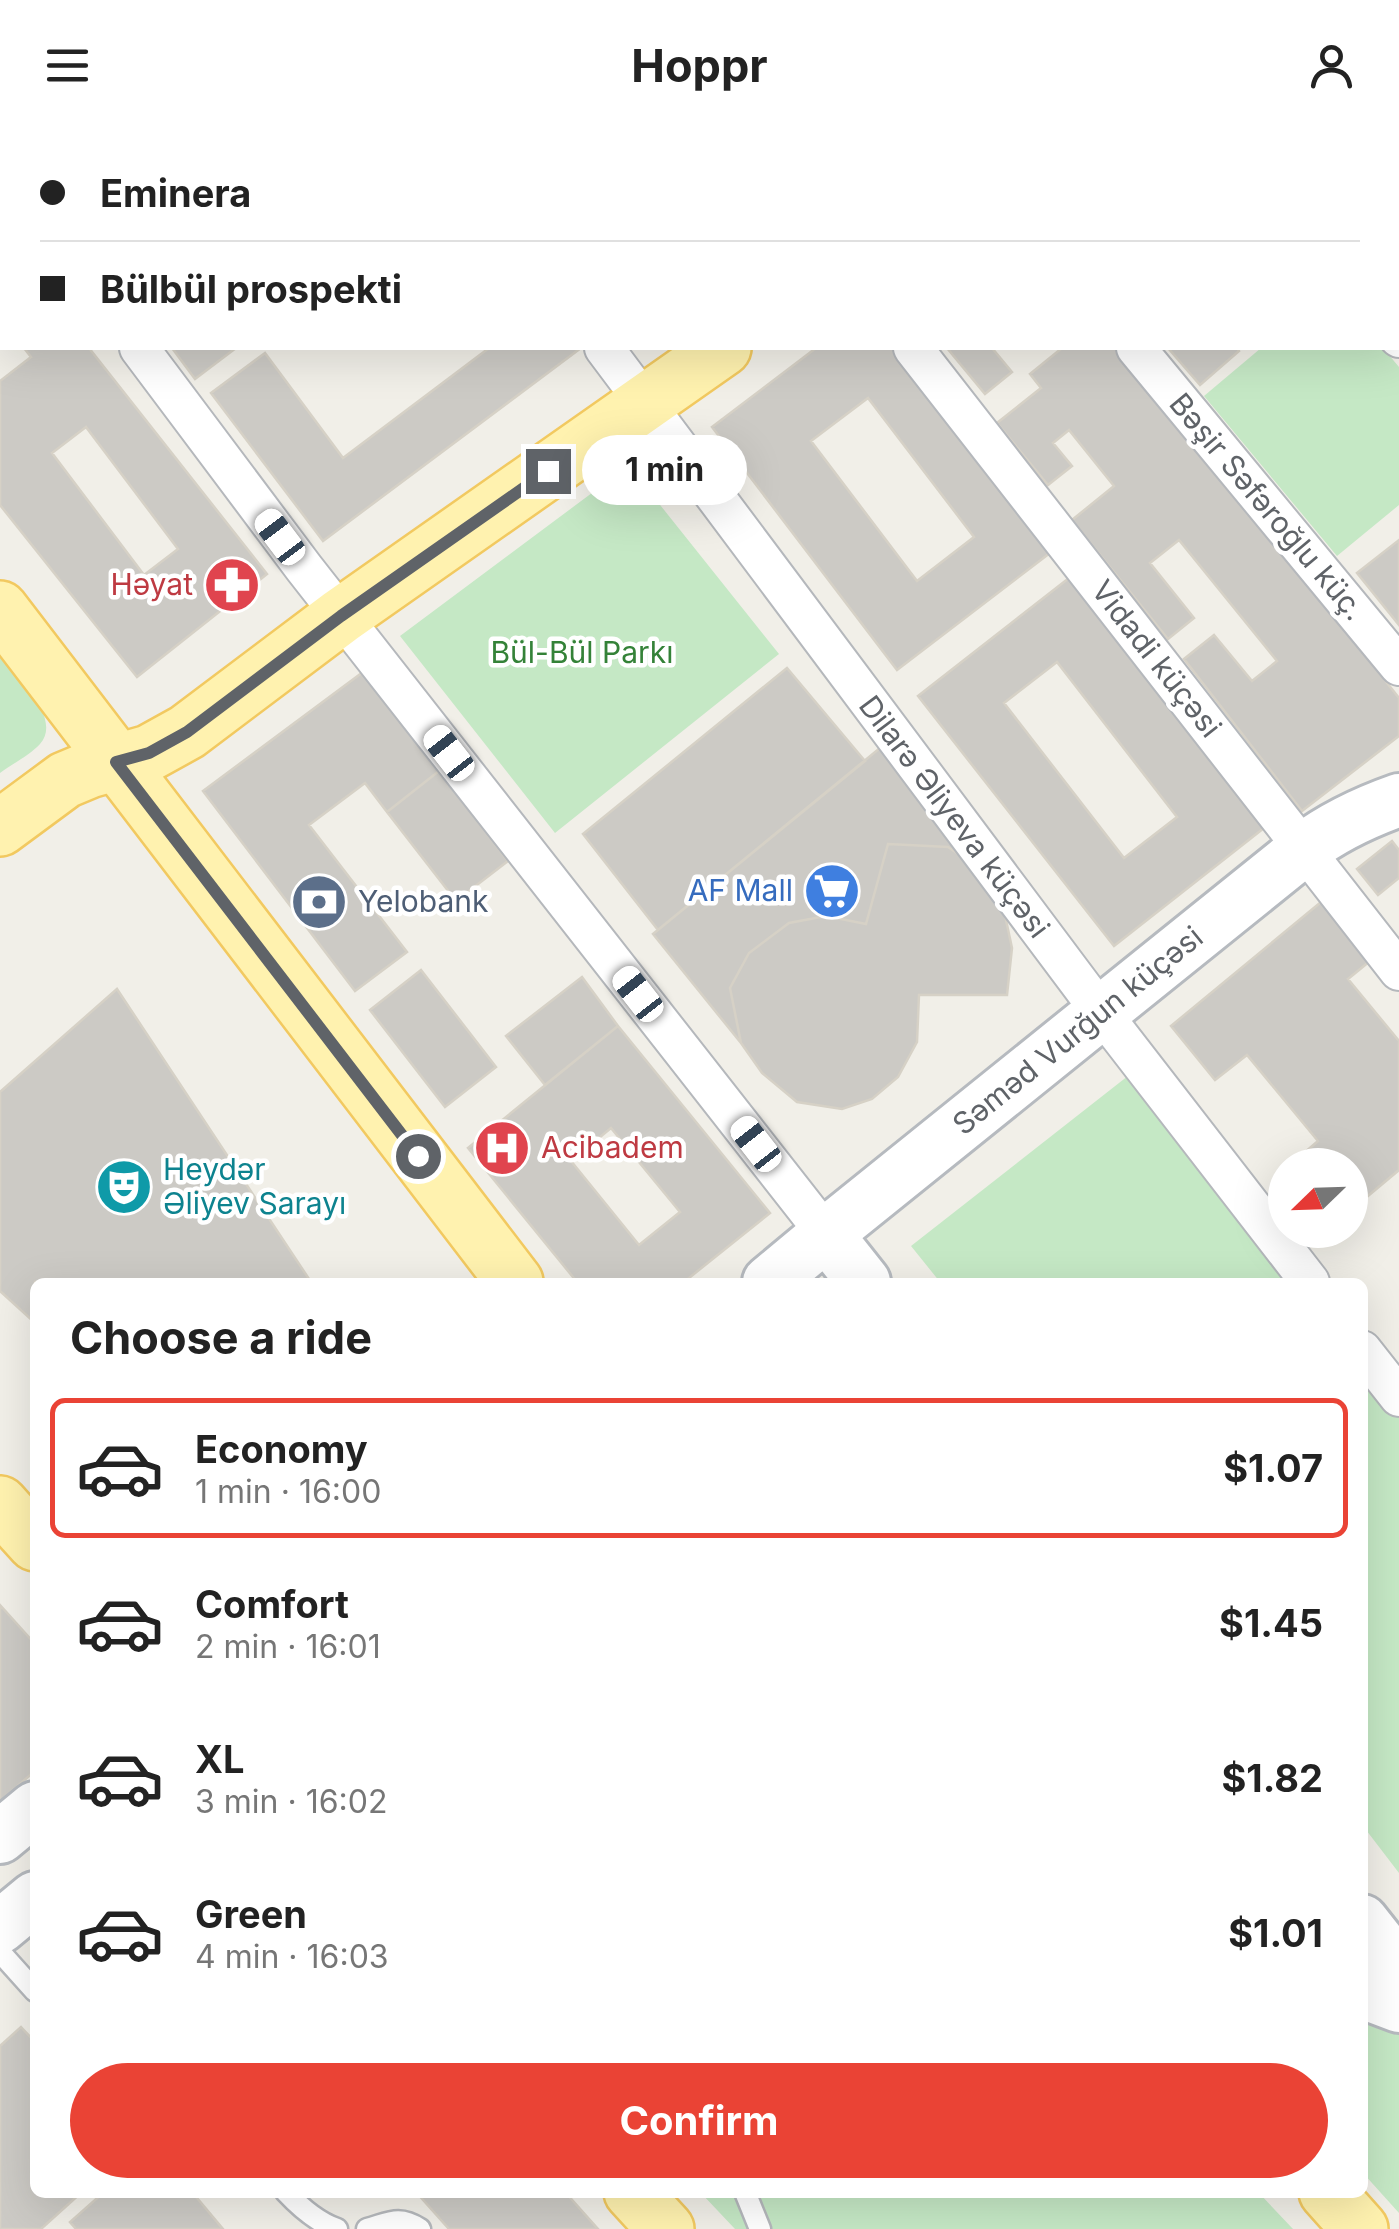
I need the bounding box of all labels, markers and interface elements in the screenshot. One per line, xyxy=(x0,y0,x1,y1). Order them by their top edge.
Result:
icon: menu xyxy=(40,38,95,93)
text: Hoppr xyxy=(631,38,768,93)
icon: person xyxy=(1304,38,1359,93)
text: Eminera xyxy=(100,170,251,216)
text: Bülbül prospekti xyxy=(100,266,402,312)
street label: Bəşir Səfəroğlu küç. xyxy=(1162,386,1373,627)
callout: 1 min xyxy=(583,436,748,506)
route end xyxy=(526,449,571,494)
text: 1 min xyxy=(625,450,704,489)
car xyxy=(250,504,310,570)
pharmacy icon: Həyat xyxy=(202,555,262,615)
place label: Həyat xyxy=(110,566,193,602)
street label: Vidadi küçəsi xyxy=(1084,573,1229,744)
park label: Bül-Bül Parkı xyxy=(490,634,674,670)
street label: Dilarə Əliyeva küçəsi xyxy=(852,688,1058,945)
car xyxy=(419,720,479,786)
supermarket icon: AF Mall xyxy=(802,861,862,921)
bank icon: Yelobank xyxy=(289,872,349,932)
place label: AF Mall xyxy=(688,872,793,908)
place label: Yelobank xyxy=(358,883,489,919)
street label: Səməd Vurğun küçəsi xyxy=(945,918,1209,1142)
car xyxy=(608,961,668,1027)
car xyxy=(726,1111,786,1177)
hospital icon: Acibadem xyxy=(472,1118,532,1178)
place label: Acibadem xyxy=(541,1129,684,1165)
route start xyxy=(396,1134,441,1179)
north arrow xyxy=(1268,1148,1368,1248)
map controls xyxy=(1268,1148,1368,1248)
place label: Heydər Əliyev Sarayı xyxy=(163,1151,346,1221)
theatre icon: Heydər Əliyev Sarayı xyxy=(94,1157,154,1217)
text: Choose a ride xyxy=(70,1310,372,1365)
icon: car xyxy=(75,1423,165,1513)
text: Economy xyxy=(195,1426,368,1472)
text: $1.07 xyxy=(1223,1445,1323,1491)
text: 1 min · 16:00 xyxy=(195,1472,381,1511)
icon: car xyxy=(75,1578,165,1668)
text: Comfort xyxy=(195,1581,349,1627)
text: $1.45 xyxy=(1219,1600,1323,1646)
text: 2 min · 16:01 xyxy=(195,1627,381,1666)
icon: car xyxy=(75,1733,165,1823)
text: XL xyxy=(195,1736,245,1782)
text: $1.82 xyxy=(1221,1755,1323,1801)
text: 3 min · 16:02 xyxy=(195,1782,387,1821)
icon: car xyxy=(75,1888,165,1978)
text: Green xyxy=(195,1891,307,1937)
text: $1.01 xyxy=(1228,1910,1323,1956)
text: 4 min · 16:03 xyxy=(195,1937,389,1976)
button: Confirm xyxy=(70,2063,1328,2178)

